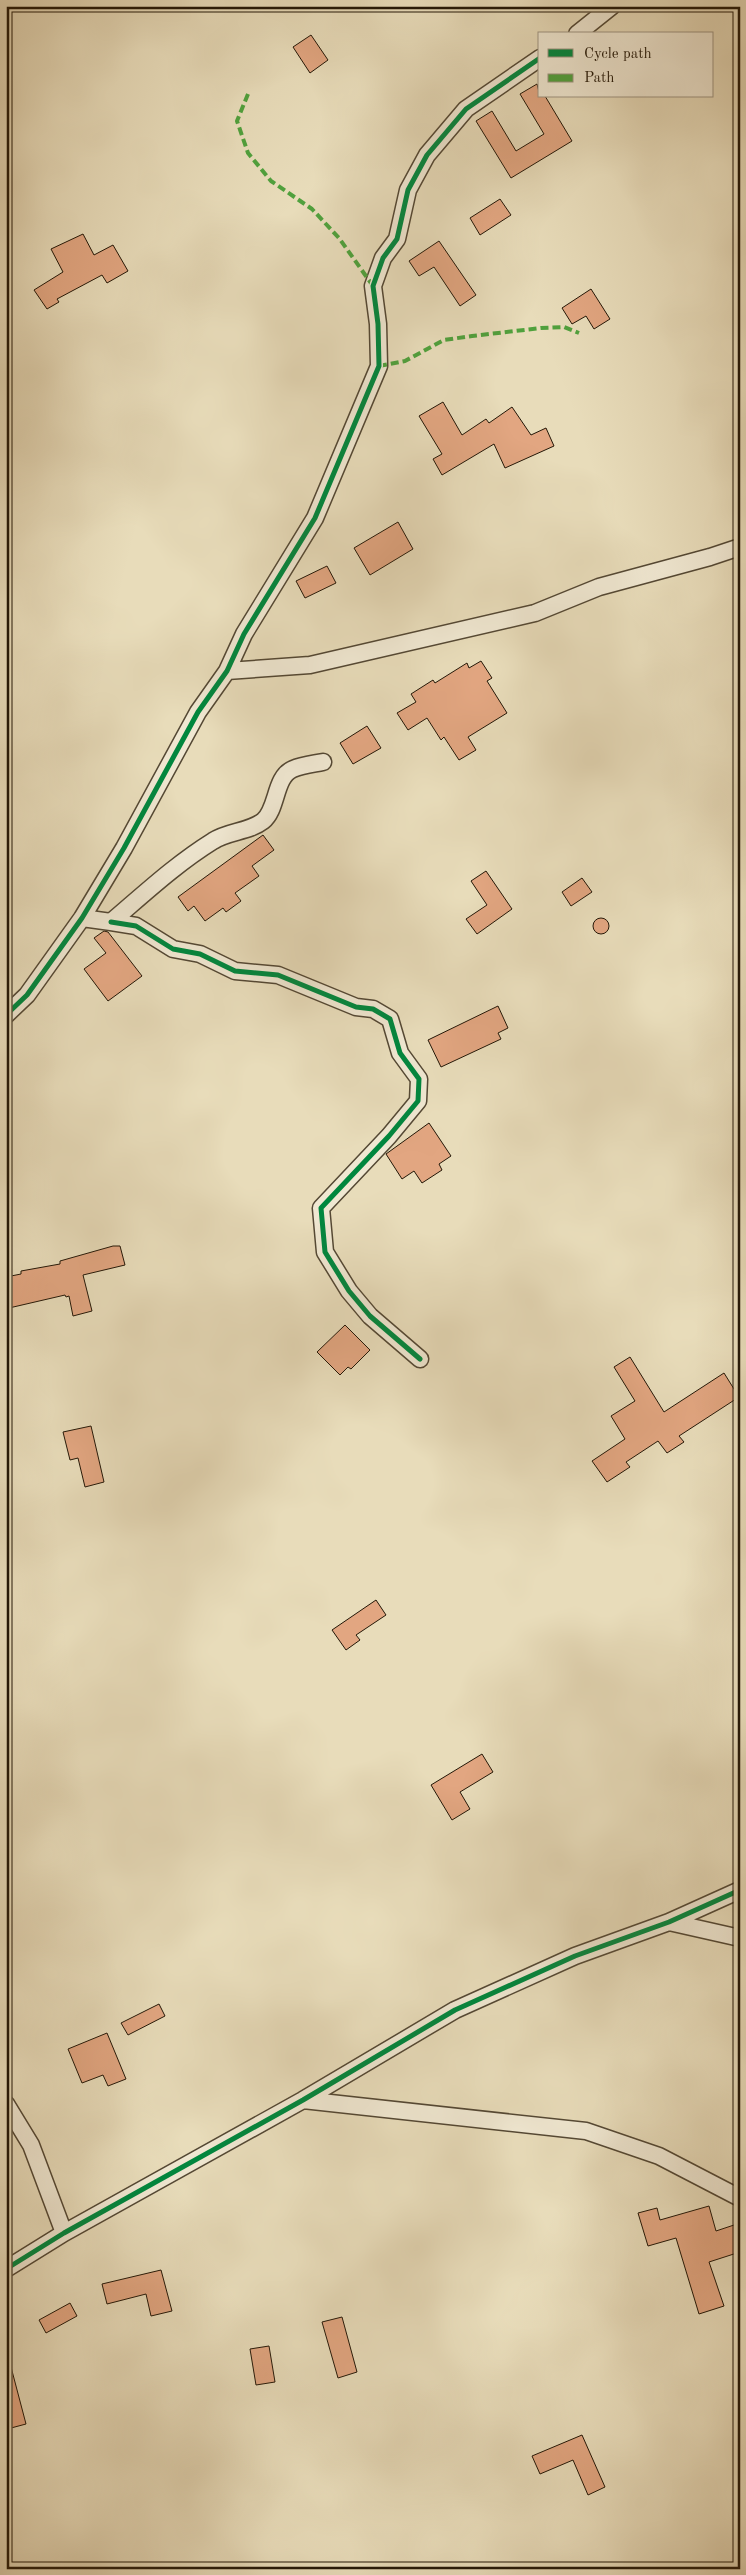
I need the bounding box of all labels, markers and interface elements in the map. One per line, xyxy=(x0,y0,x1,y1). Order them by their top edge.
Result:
legend xyxy=(538,32,714,98)
text: Cycle path xyxy=(584,47,652,62)
text: Path xyxy=(584,71,614,86)

